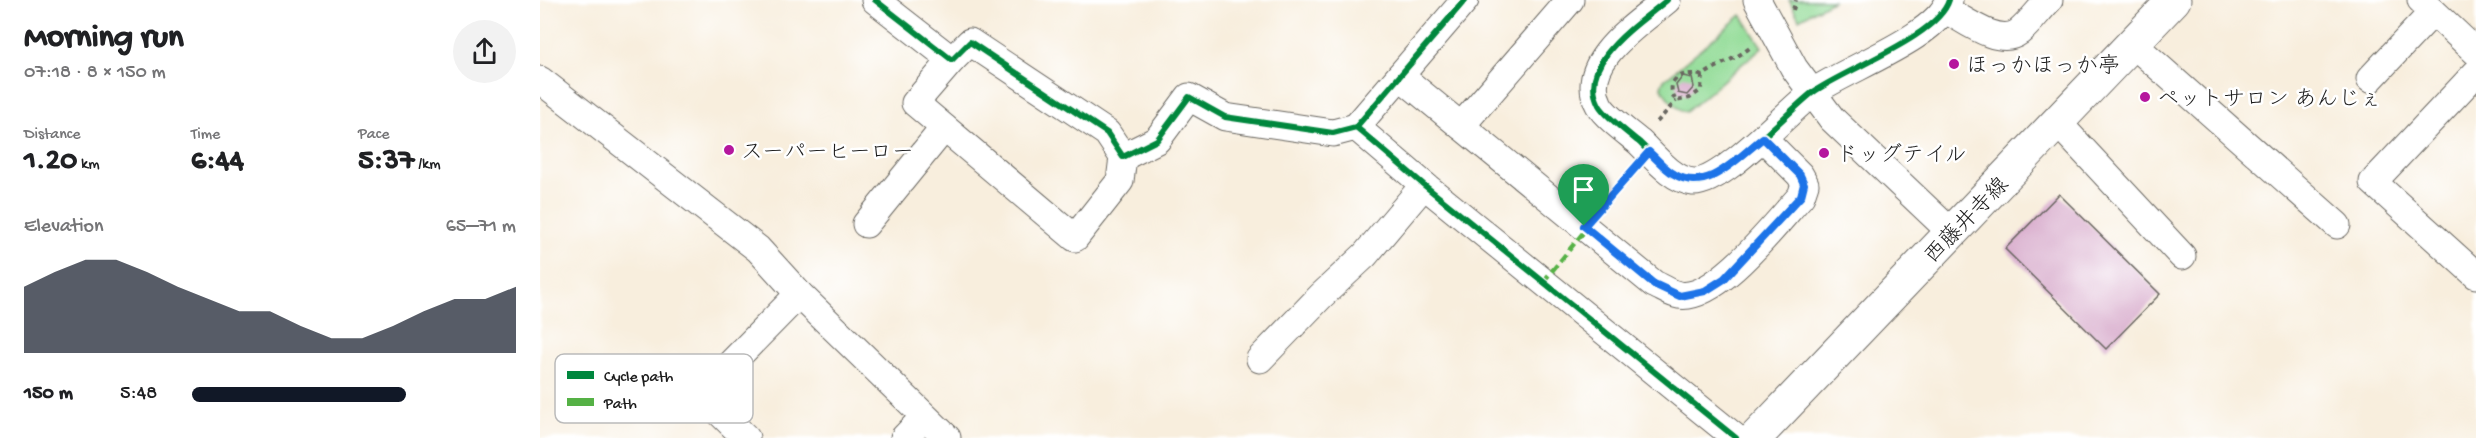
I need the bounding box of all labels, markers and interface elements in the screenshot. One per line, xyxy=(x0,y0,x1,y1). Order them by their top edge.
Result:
text: Morning run xyxy=(24,20,184,58)
button: share xyxy=(453,20,516,83)
place label: ほっかほっか亭 xyxy=(1966,53,2120,81)
marker: ほっかほっか亭 xyxy=(1947,57,1961,71)
text: 07:18 · 8 × 150 m xyxy=(24,62,166,85)
place label: ペットサロン あんじぇ xyxy=(2157,88,2382,114)
marker: ペットサロン あんじぇ xyxy=(2138,90,2152,104)
text: Distance xyxy=(24,126,81,145)
text: Time xyxy=(191,126,220,145)
text: Pace xyxy=(358,126,389,145)
place label: スーパーヒーロー xyxy=(741,141,914,167)
marker: スーパーヒーロー xyxy=(722,143,736,157)
place label: ドッグテイル xyxy=(1836,143,1967,170)
text: 1.20 xyxy=(24,145,77,180)
text: 6:44 xyxy=(191,145,244,180)
text: 5:37 xyxy=(358,145,414,180)
marker: ドッグテイル xyxy=(1817,146,1831,160)
text: km xyxy=(77,156,100,175)
text: /km xyxy=(414,156,441,175)
pin xyxy=(1558,164,1609,226)
street label: 西藤井寺線 xyxy=(1919,172,2015,270)
icon: arrive xyxy=(1567,173,1600,206)
text: Elevation xyxy=(24,216,104,239)
text: 65–71 m xyxy=(446,216,516,239)
legend xyxy=(555,354,753,423)
text: Cycle path xyxy=(604,369,674,388)
text: 150 m xyxy=(24,383,73,406)
text: 5:48 xyxy=(120,383,157,406)
text: Path xyxy=(603,396,637,415)

